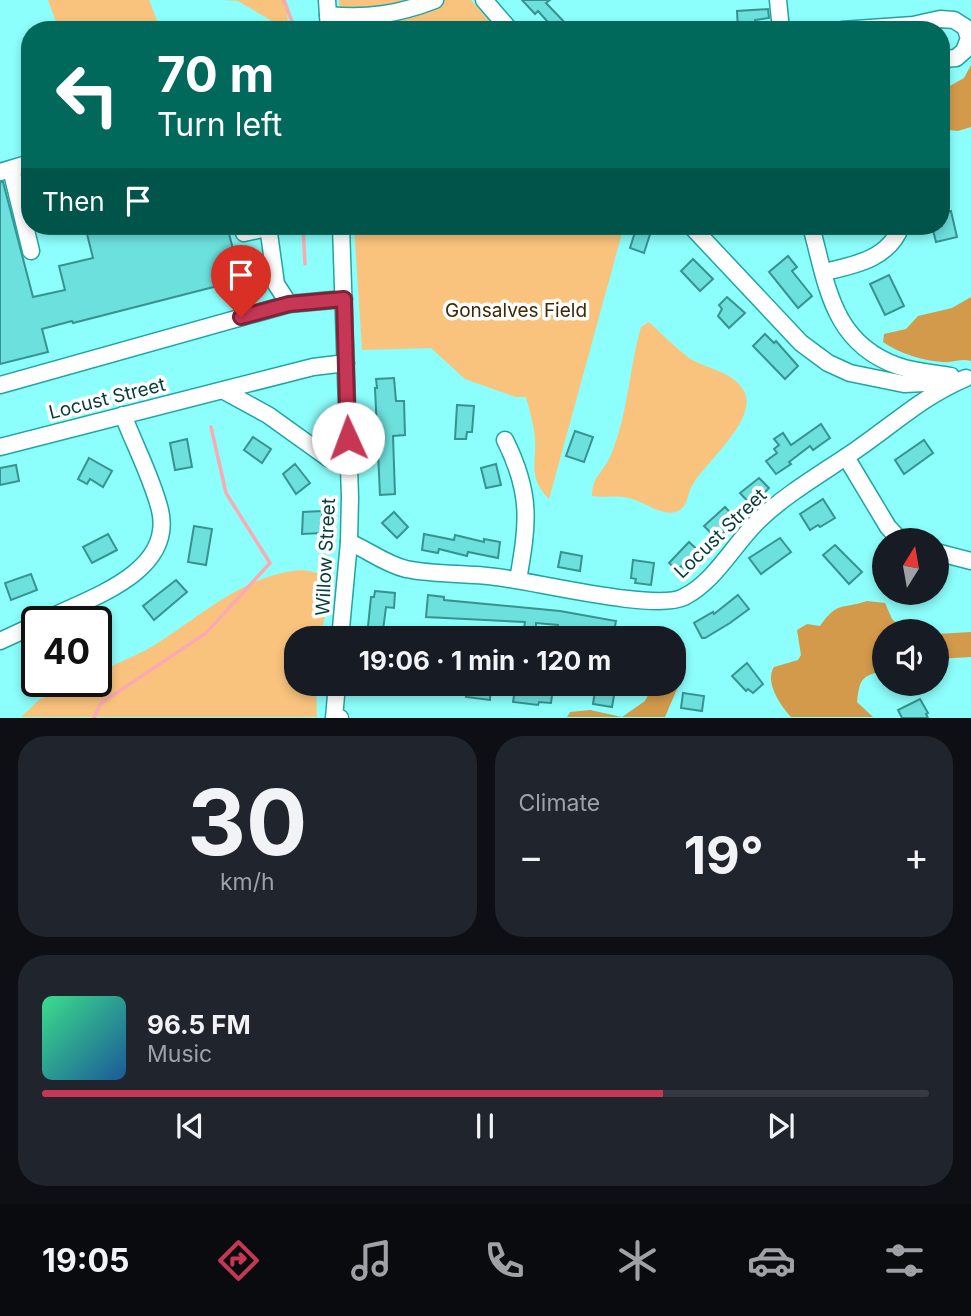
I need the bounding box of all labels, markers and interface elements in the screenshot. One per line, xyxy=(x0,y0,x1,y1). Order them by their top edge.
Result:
text: 70 m xyxy=(157,45,274,104)
icon: left xyxy=(42,49,133,140)
text: Turn left xyxy=(157,105,282,144)
icon: arrive xyxy=(119,182,157,220)
text: Then xyxy=(42,186,105,217)
pin xyxy=(211,245,271,317)
icon: arrive xyxy=(222,256,260,294)
park label: Gonsalves Field xyxy=(445,299,587,322)
street label: Locust Street xyxy=(46,373,168,424)
position arrow xyxy=(311,401,385,475)
street label: Locust Street xyxy=(669,484,771,583)
street label: Willow Street xyxy=(311,497,340,617)
north arrow xyxy=(872,528,948,606)
map controls xyxy=(872,528,949,696)
speed limit sign: 40 xyxy=(21,606,112,697)
button: sound xyxy=(872,619,949,696)
text: 19:06 · 1 min · 120 m xyxy=(359,645,611,676)
text: 30 xyxy=(187,767,307,877)
text: Climate xyxy=(519,789,600,817)
text: 19° xyxy=(684,824,764,887)
text: − xyxy=(519,833,544,879)
text: + xyxy=(904,833,929,879)
text: km/h xyxy=(220,868,275,896)
text: 96.5 FM xyxy=(147,1009,251,1040)
text: Music xyxy=(147,1040,212,1068)
icon: previous xyxy=(171,1107,209,1145)
icon: pause xyxy=(466,1107,504,1145)
icon: next xyxy=(762,1107,800,1145)
icon: directions xyxy=(214,1236,263,1285)
icon: music xyxy=(347,1236,396,1285)
icon: phone xyxy=(480,1236,529,1285)
icon: climate xyxy=(613,1236,662,1285)
icon: car xyxy=(747,1236,796,1285)
icon: filters xyxy=(880,1236,929,1285)
text: 19:05 xyxy=(42,1241,129,1280)

